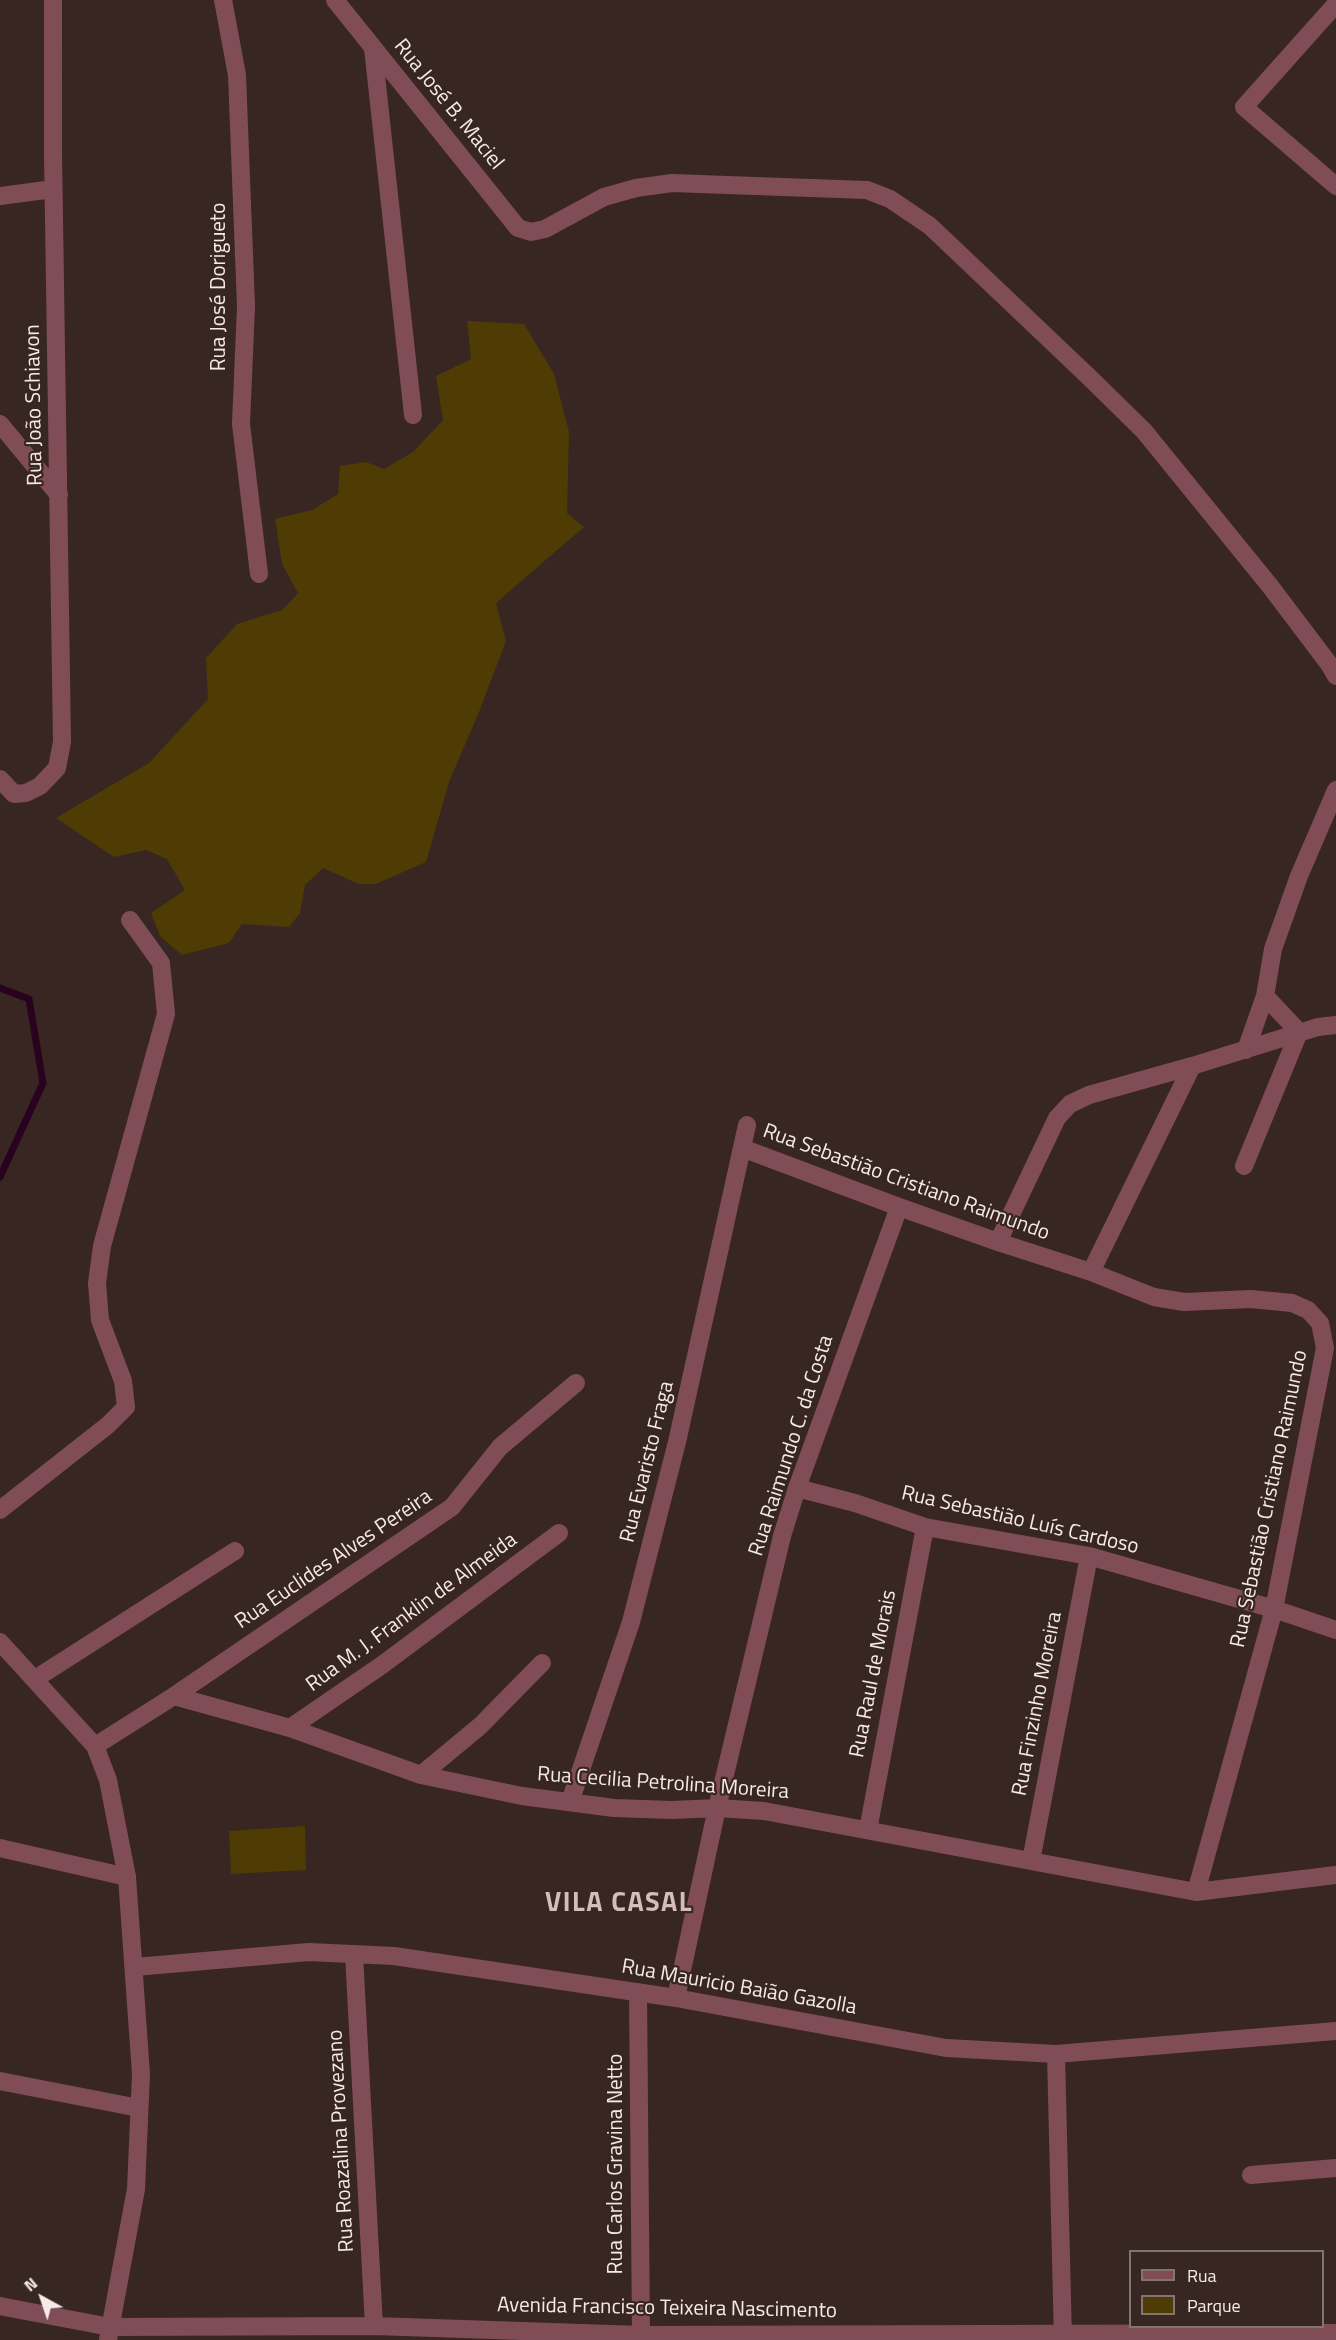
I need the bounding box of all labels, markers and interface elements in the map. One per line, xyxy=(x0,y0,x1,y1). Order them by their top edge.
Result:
street label: Rua José B. Maciel xyxy=(388,35,508,175)
street label: Rua José Dorigueto xyxy=(207,203,233,371)
street label: Rua João Schiavon xyxy=(21,324,49,486)
street label: Rua Sebastião Cristiano Raimundo xyxy=(759,1119,1053,1247)
street label: Rua Raimundo C. da Costa xyxy=(744,1332,840,1560)
street label: Rua Sebastião Cristiano Raimundo xyxy=(1226,1348,1314,1650)
street label: Rua Evaristo Fraga xyxy=(616,1379,680,1545)
street label: Rua Sebastião Luís Cardoso xyxy=(899,1481,1141,1561)
street label: Rua Euclides Alves Pereira xyxy=(231,1485,437,1635)
street label: Rua M. J. Franklin de Almeida xyxy=(302,1528,522,1698)
street label: Rua Raul de Morais xyxy=(845,1588,903,1760)
street label: Rua Finzinho Moreira xyxy=(1008,1610,1068,1798)
street label: Rua Cecilia Petrolina Moreira xyxy=(536,1763,790,1805)
district label: VILA CASAL xyxy=(545,1888,693,1920)
street label: Rua Mauricio Baião Gazolla xyxy=(619,1955,859,2021)
street label: Rua Roazalina Provezano xyxy=(324,2029,360,2253)
street label: Rua Carlos Gravina Netto xyxy=(604,2054,630,2274)
legend xyxy=(1129,2250,1324,2328)
text: Rua xyxy=(1187,2262,1217,2289)
north arrow xyxy=(12,2268,72,2328)
text: N xyxy=(18,2271,42,2297)
text: Parque xyxy=(1187,2292,1241,2319)
street label: Avenida Francisco Teixeira Nascimento xyxy=(497,2293,837,2325)

